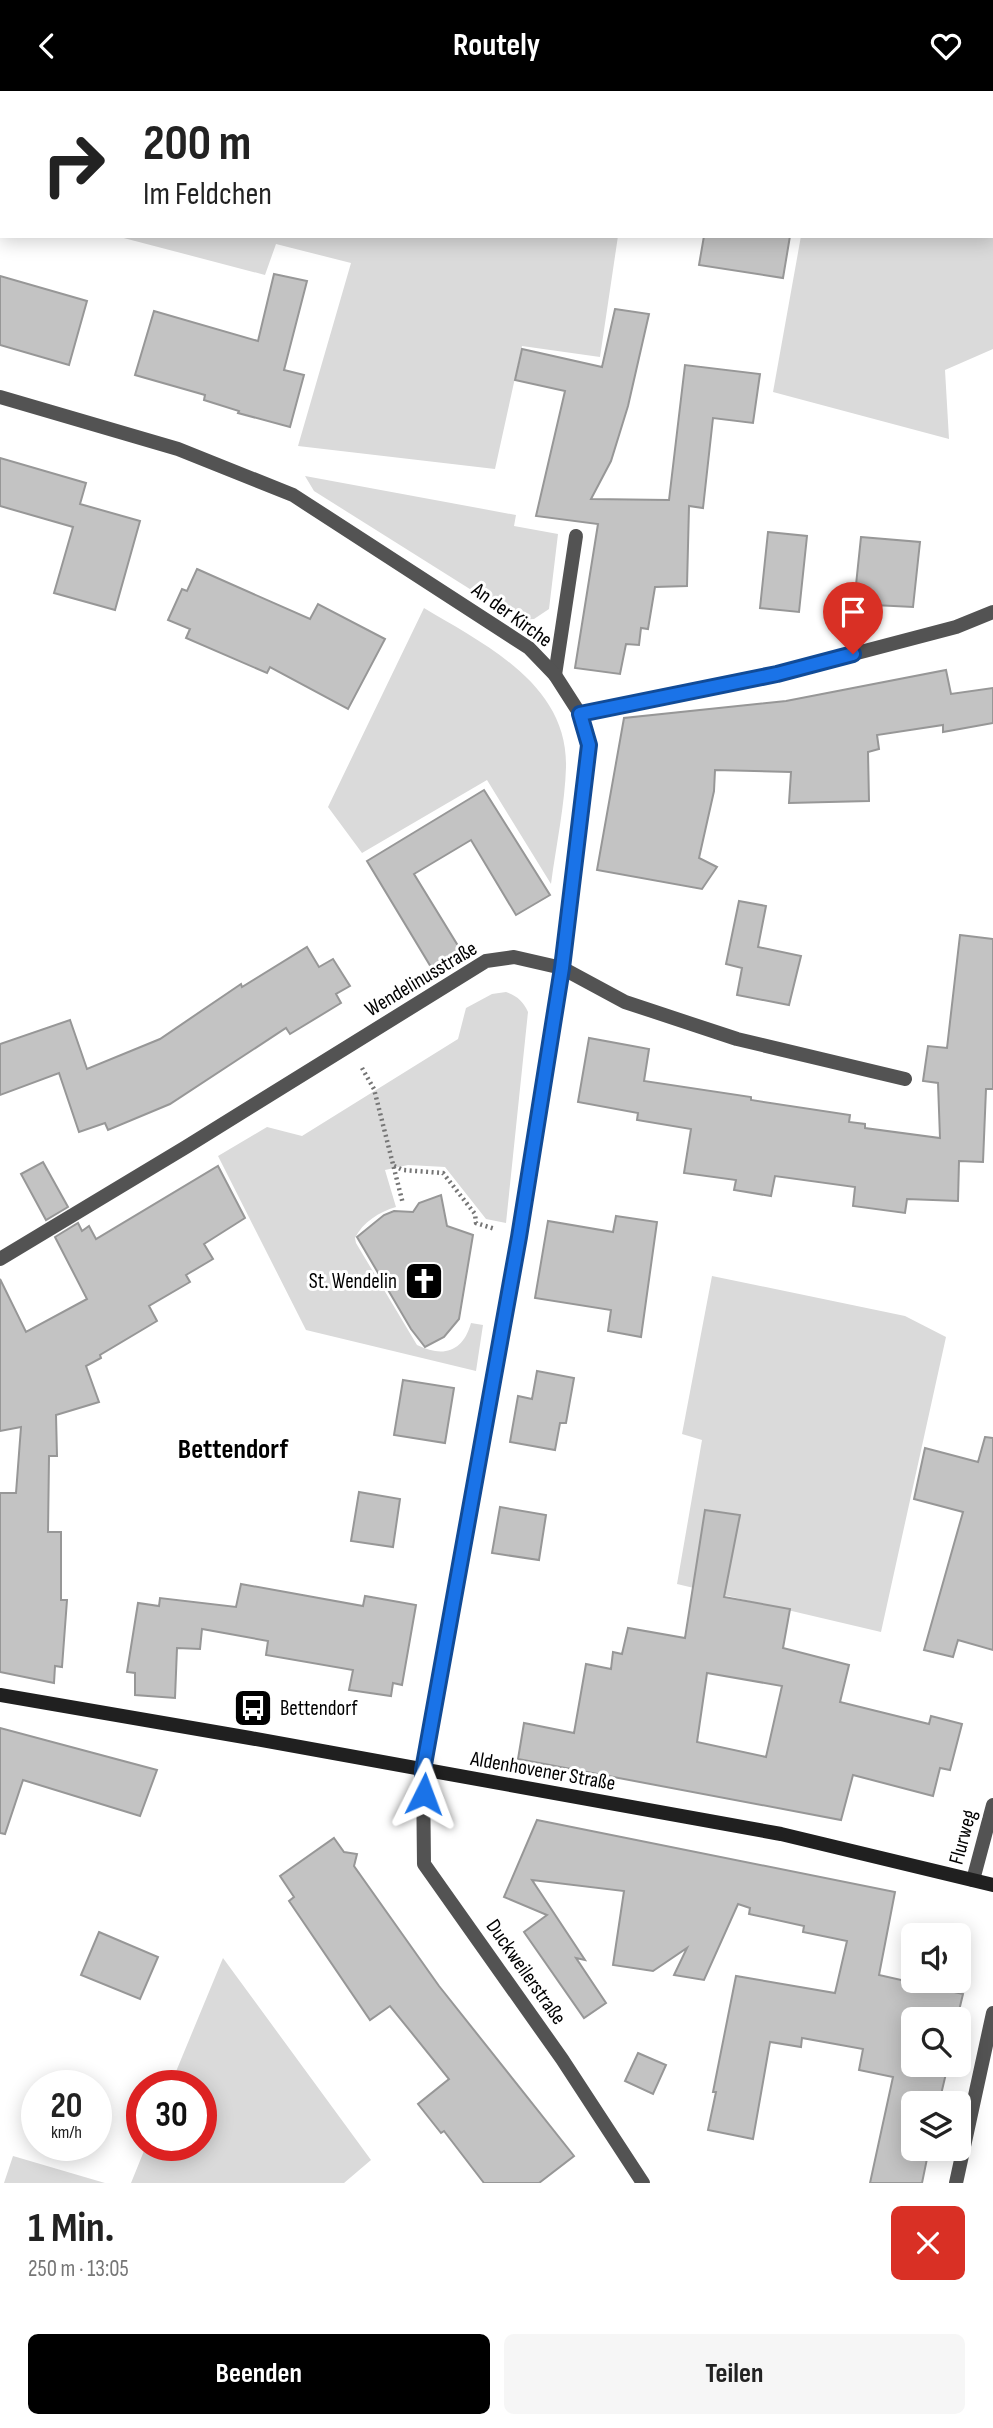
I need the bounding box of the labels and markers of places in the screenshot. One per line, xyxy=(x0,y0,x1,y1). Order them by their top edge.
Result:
pin xyxy=(823,582,883,654)
church icon: St. Wendelin xyxy=(403,1260,445,1302)
place label: St. Wendelin xyxy=(309,1269,397,1294)
bus stop icon: Bettendorf xyxy=(232,1687,274,1729)
place label: Bettendorf xyxy=(280,1696,359,1721)

